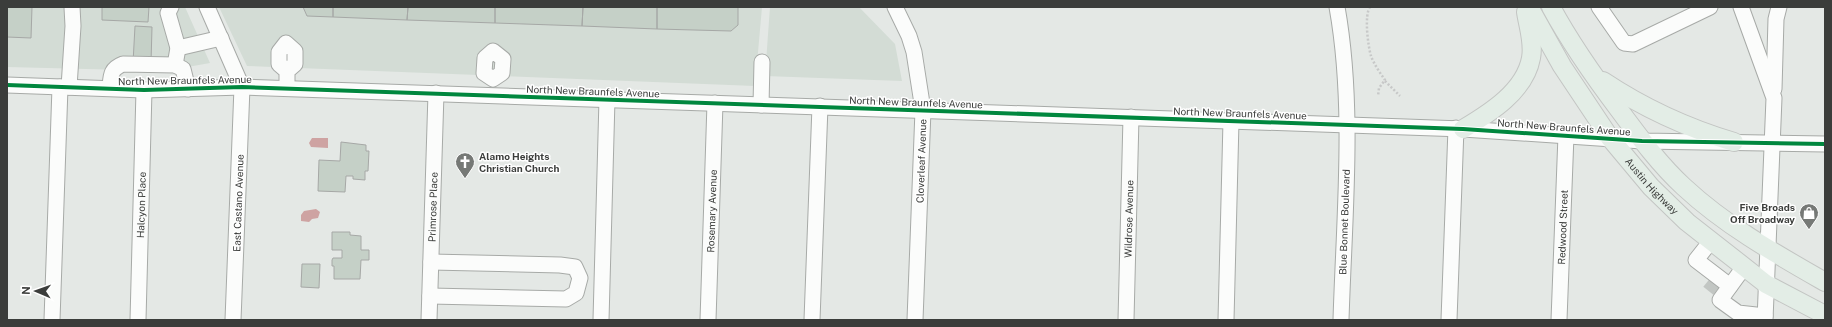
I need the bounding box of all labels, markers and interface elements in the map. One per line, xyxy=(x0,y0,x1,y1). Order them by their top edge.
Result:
street label: North New Braunfels Avenue xyxy=(118,73,252,87)
street label: North New Braunfels Avenue xyxy=(526,83,660,99)
street label: North New Braunfels Avenue xyxy=(849,94,983,110)
street label: North New Braunfels Avenue xyxy=(1173,105,1307,121)
street label: North New Braunfels Avenue xyxy=(1497,116,1632,138)
street label: Cloverleaf Avenue xyxy=(914,118,928,203)
place label: Alamo Heights Christian Church xyxy=(479,150,559,174)
church icon: Alamo Heights Christian Church xyxy=(454,151,476,179)
street label: East Castano Avenue xyxy=(230,154,246,252)
street label: Austin Highway xyxy=(1623,155,1682,217)
street label: Rosemary Avenue xyxy=(704,169,719,253)
street label: Blue Bonnet Boulevard xyxy=(1336,169,1352,275)
street label: Halcyon Place xyxy=(134,171,148,238)
street label: Primrose Place xyxy=(425,172,440,242)
street label: Wildrose Avenue xyxy=(1122,180,1135,258)
street label: Redwood Street xyxy=(1555,189,1570,265)
place label: Five Broads Off Broadway xyxy=(1730,201,1795,225)
shop icon: Five Broads Off Broadway xyxy=(1798,202,1820,230)
north arrow xyxy=(16,271,56,311)
text: N xyxy=(20,286,32,295)

